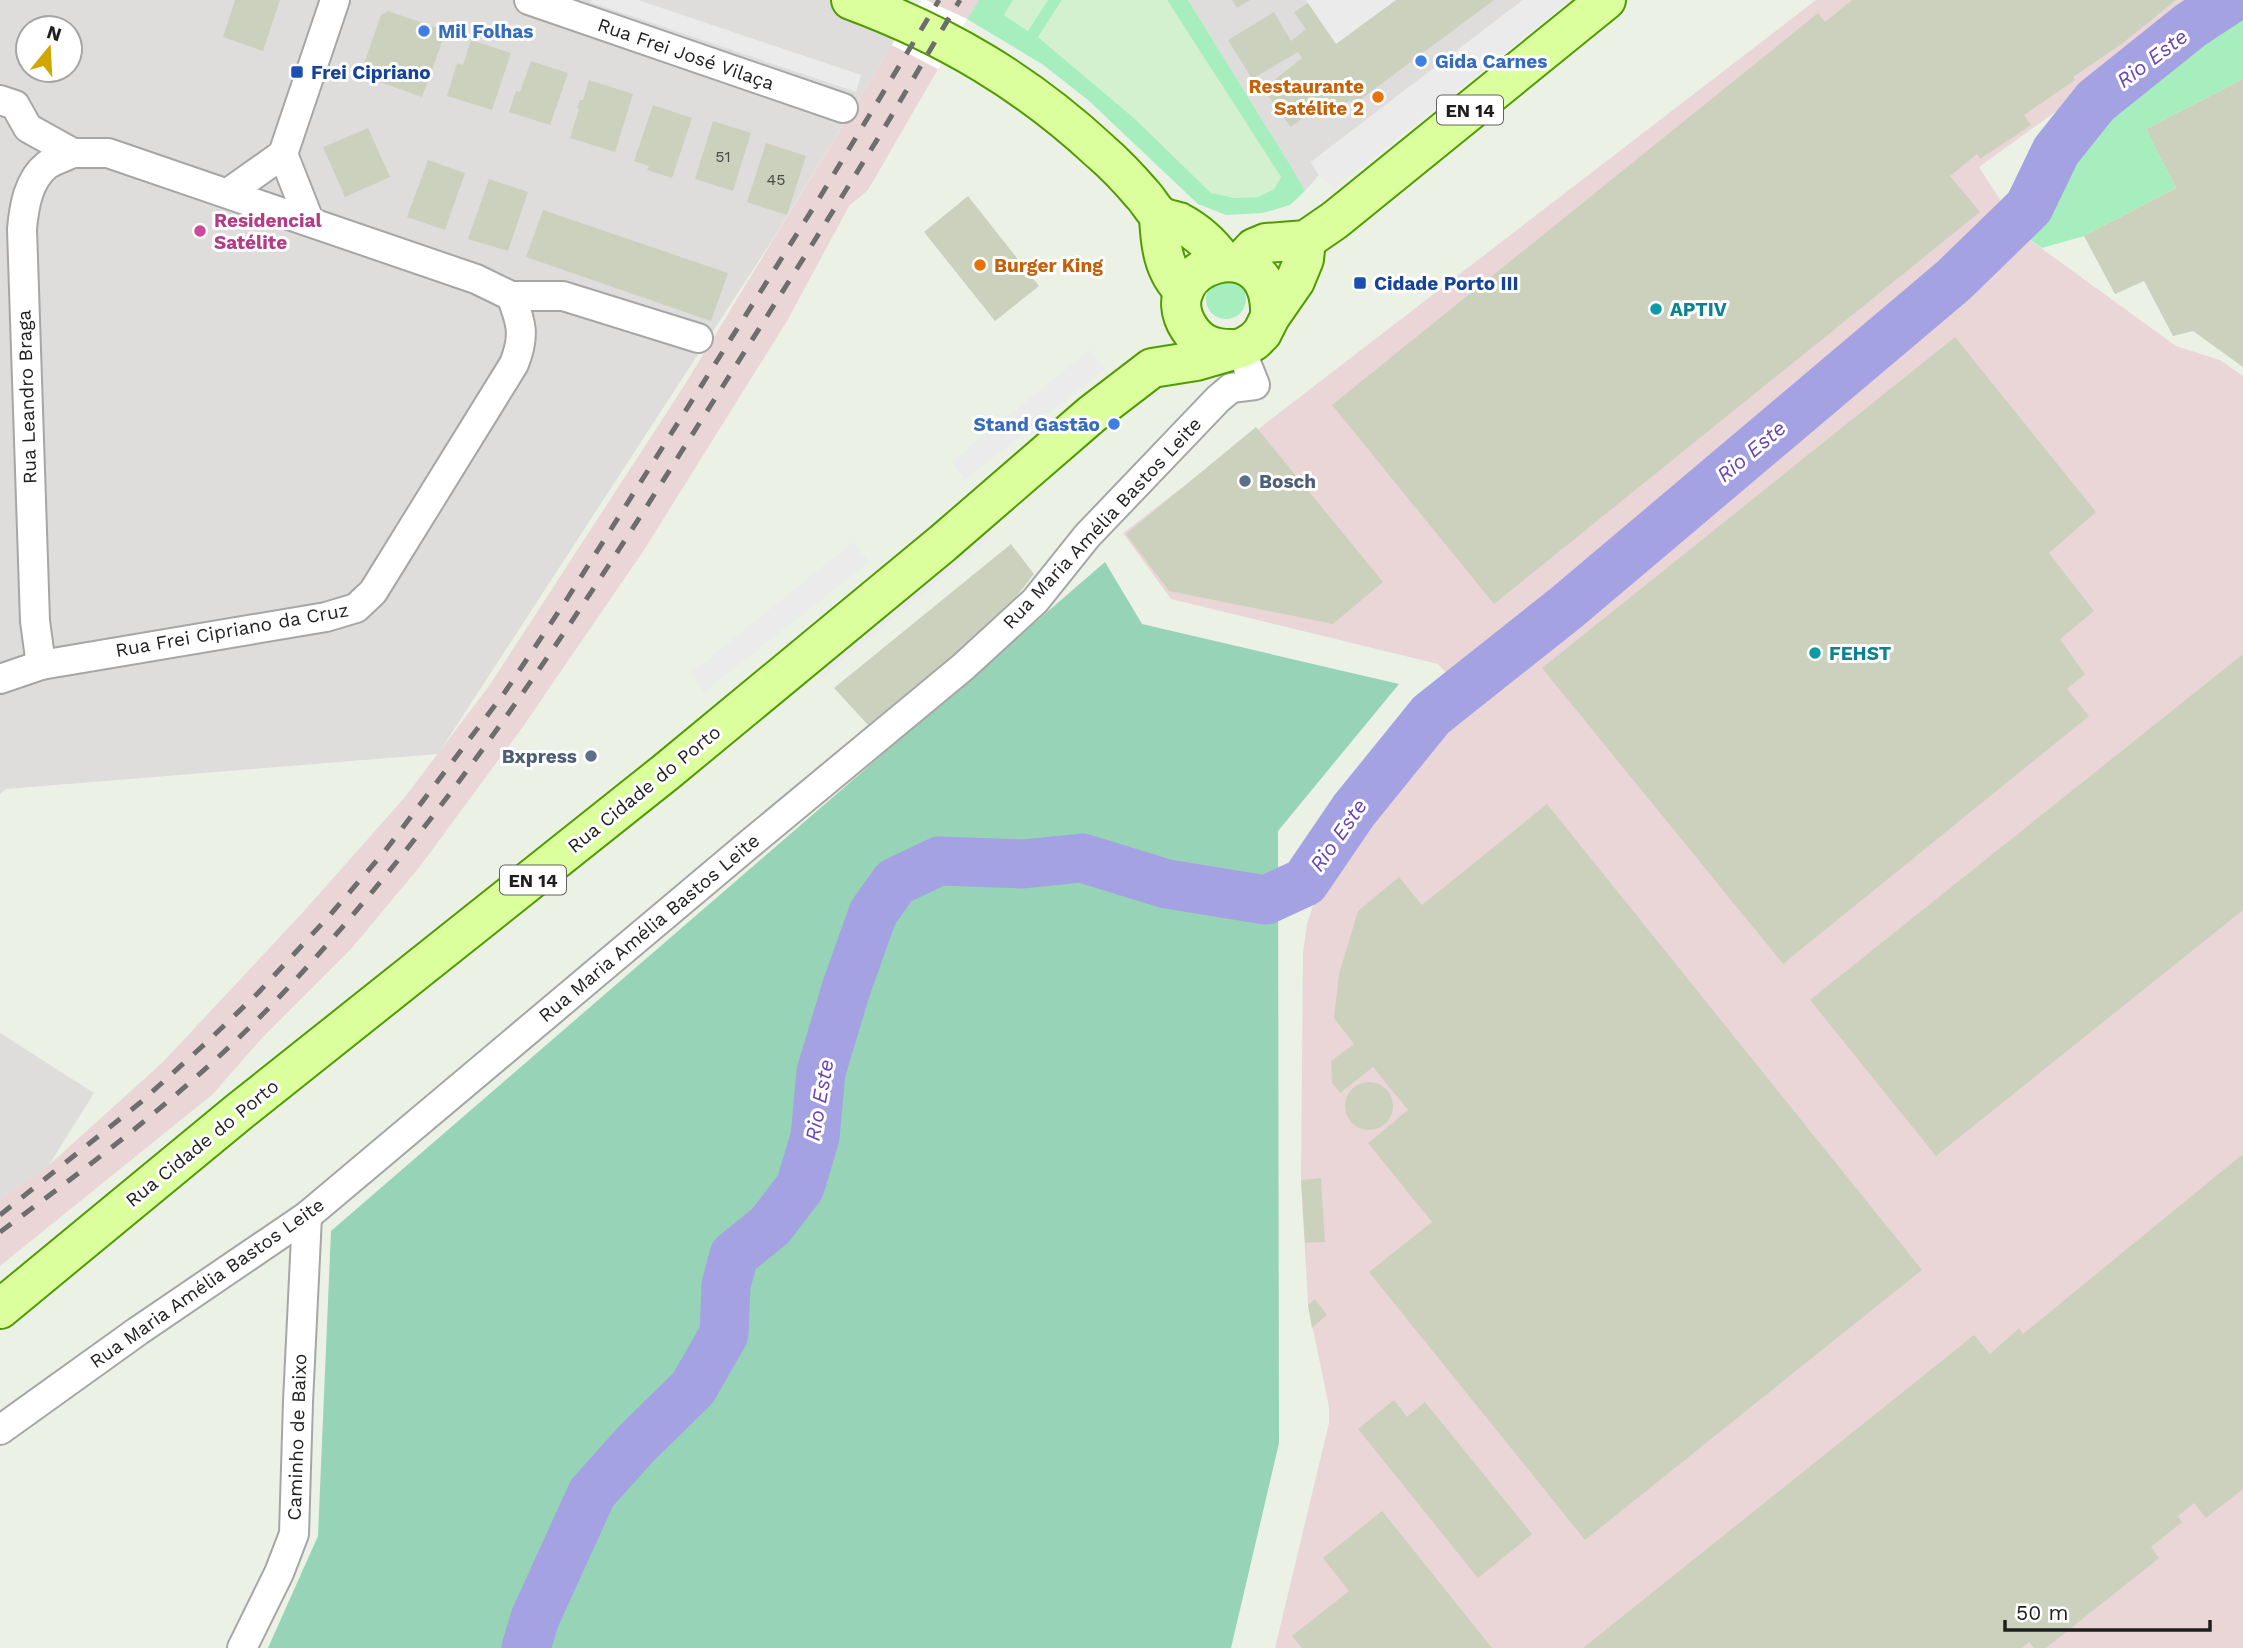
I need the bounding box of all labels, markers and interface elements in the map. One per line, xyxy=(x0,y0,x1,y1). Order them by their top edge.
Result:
street label: Rua Frei José Vilaça xyxy=(595,13,778,95)
north arrow xyxy=(14,14,84,84)
text: N xyxy=(44,20,64,46)
place label: Mil Folhas xyxy=(438,20,533,43)
marker: Mil Folhas xyxy=(416,23,432,39)
water label: Rio Este xyxy=(2112,23,2192,93)
place label: Gida Carnes xyxy=(1435,50,1547,73)
marker: Gida Carnes xyxy=(1413,53,1429,69)
place label: Frei Cipriano xyxy=(311,61,431,84)
marker: Frei Cipriano xyxy=(289,64,305,80)
place label: Restaurante Satélite 2 xyxy=(1249,75,1364,120)
marker: Restaurante Satélite 2 xyxy=(1370,89,1386,105)
road number: EN 14 xyxy=(1437,96,1503,124)
house number: 51 xyxy=(715,147,731,166)
house number: 45 xyxy=(766,170,786,189)
place label: Residencial Satélite xyxy=(214,209,323,254)
marker: Residencial Satélite xyxy=(192,223,208,239)
place label: Burger King xyxy=(994,254,1103,277)
marker: Burger King xyxy=(972,257,988,273)
place label: Cidade Porto III xyxy=(1374,272,1519,295)
marker: Cidade Porto III xyxy=(1352,275,1368,291)
place label: APTIV xyxy=(1670,298,1727,321)
marker: APTIV xyxy=(1648,301,1664,317)
street label: Rua Leandro Braga xyxy=(12,309,42,484)
street label: Rua Maria Amélia Bastos Leite xyxy=(998,412,1206,634)
place label: Stand Gastāo xyxy=(974,413,1100,436)
water label: Rio Este xyxy=(1711,415,1791,487)
marker: Stand Gastāo xyxy=(1106,416,1122,432)
place label: Bosch xyxy=(1259,470,1316,493)
marker: Bosch xyxy=(1237,473,1253,489)
street label: Rua Frei Cipriano da Cruz xyxy=(114,598,350,662)
place label: FEHST xyxy=(1829,642,1891,665)
marker: FEHST xyxy=(1807,645,1823,661)
street label: Rua Cidade do Porto xyxy=(563,720,725,858)
place label: Bxpress xyxy=(502,745,577,768)
marker: Bxpress xyxy=(583,748,599,764)
water label: Rio Este xyxy=(1304,794,1372,876)
street label: Rua Maria Amélia Bastos Leite xyxy=(534,829,764,1027)
road number: EN 14 xyxy=(500,866,566,894)
water label: Rio Este xyxy=(800,1057,838,1143)
street label: Rua Cidade do Porto xyxy=(121,1074,283,1212)
street label: Rua Maria Amélia Bastos Leite xyxy=(85,1193,329,1373)
street label: Caminho de Baixo xyxy=(283,1353,311,1521)
scale bar xyxy=(2005,1588,2210,1632)
text: 50 m xyxy=(2016,1600,2068,1625)

